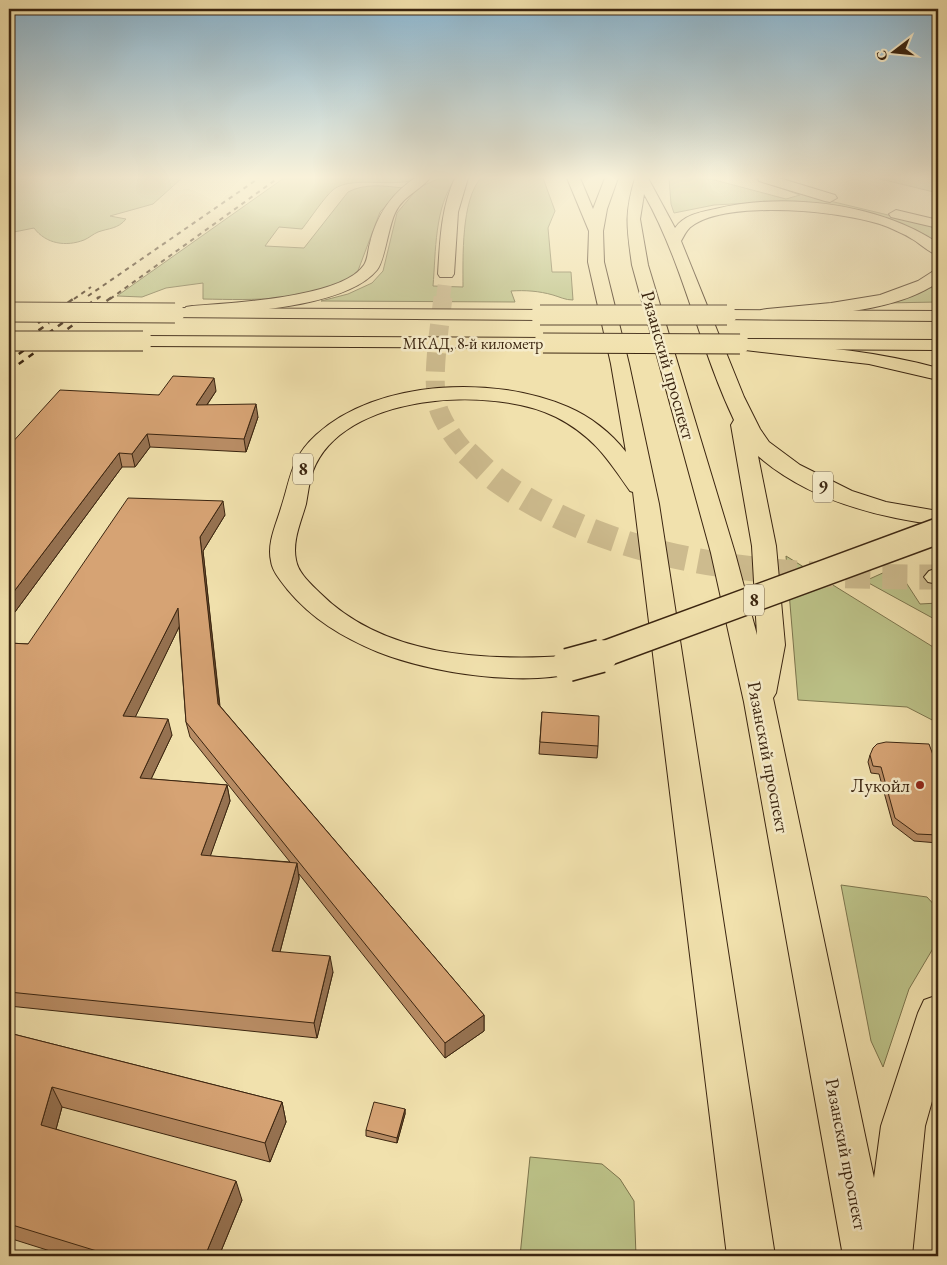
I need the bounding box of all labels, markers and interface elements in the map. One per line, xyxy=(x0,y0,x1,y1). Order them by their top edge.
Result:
north arrow xyxy=(870,28,920,78)
text: С xyxy=(871,48,892,63)
street label: Рязанский проспект xyxy=(635,288,702,443)
street label: МКАД, 8-й километр xyxy=(403,333,543,354)
road number: 8 xyxy=(293,454,313,484)
road number: 9 xyxy=(813,472,833,502)
road number: 8 xyxy=(744,584,764,616)
street label: Рязанский проспект xyxy=(742,679,795,835)
place label: Лукойл xyxy=(851,773,910,798)
marker: Лукойл xyxy=(914,779,926,791)
street label: Рязанский проспект xyxy=(820,1076,873,1232)

